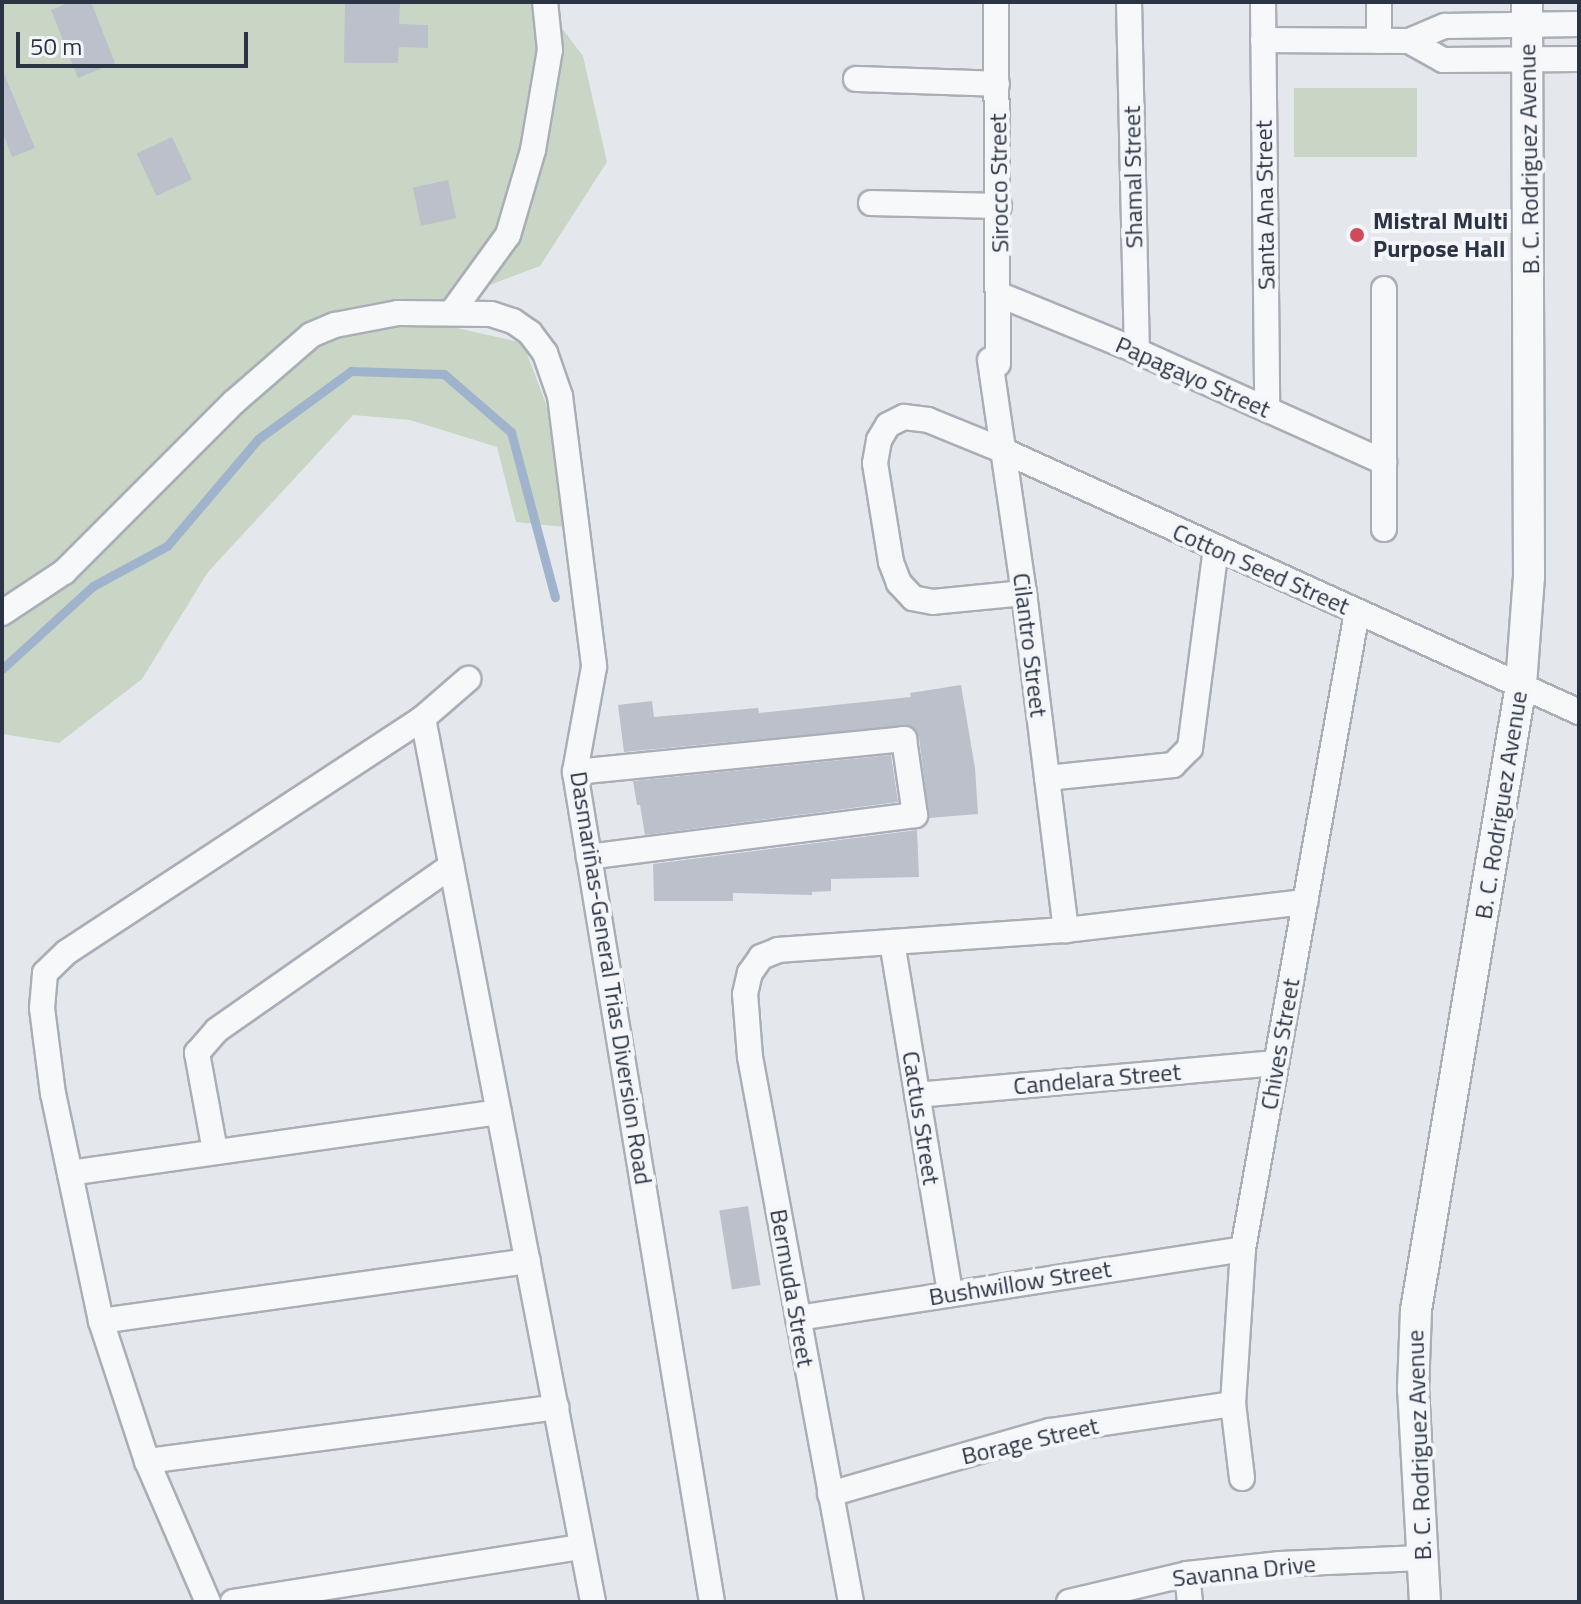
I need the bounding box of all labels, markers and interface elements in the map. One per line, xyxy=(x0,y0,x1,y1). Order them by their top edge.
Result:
scale bar xyxy=(20,16,252,66)
text: 50 m xyxy=(30,28,82,64)
street label: B. C. Rodriguez Avenue xyxy=(1513,43,1545,275)
street label: Shamal Street xyxy=(1117,105,1149,249)
street label: Sirocco Street xyxy=(983,113,1015,253)
street label: Santa Ana Street xyxy=(1249,120,1281,290)
place label: Mistral Multi Purpose Hall xyxy=(1373,207,1508,263)
marker: Mistral Multi Purpose Hall xyxy=(1348,226,1366,244)
street label: Papagayo Street xyxy=(1111,330,1275,424)
street label: Cotton Seed Street xyxy=(1168,517,1354,621)
street label: Cilantro Street xyxy=(1007,571,1053,719)
street label: B. C. Rodriguez Avenue xyxy=(1469,689,1533,921)
street label: Dasmariñas-General Trias Diversion Road xyxy=(564,769,658,1187)
street label: Chives Street xyxy=(1254,976,1306,1112)
street label: Cactus Street xyxy=(896,1049,946,1187)
street label: Candelara Street xyxy=(1012,1057,1182,1101)
street label: Bermuda Street xyxy=(764,1207,820,1369)
street label: Bushwillow Street xyxy=(927,1254,1113,1312)
street label: B. C. Rodriguez Avenue xyxy=(1401,1329,1437,1561)
street label: Borage Street xyxy=(959,1411,1101,1471)
street label: Savanna Drive xyxy=(1171,1549,1317,1593)

